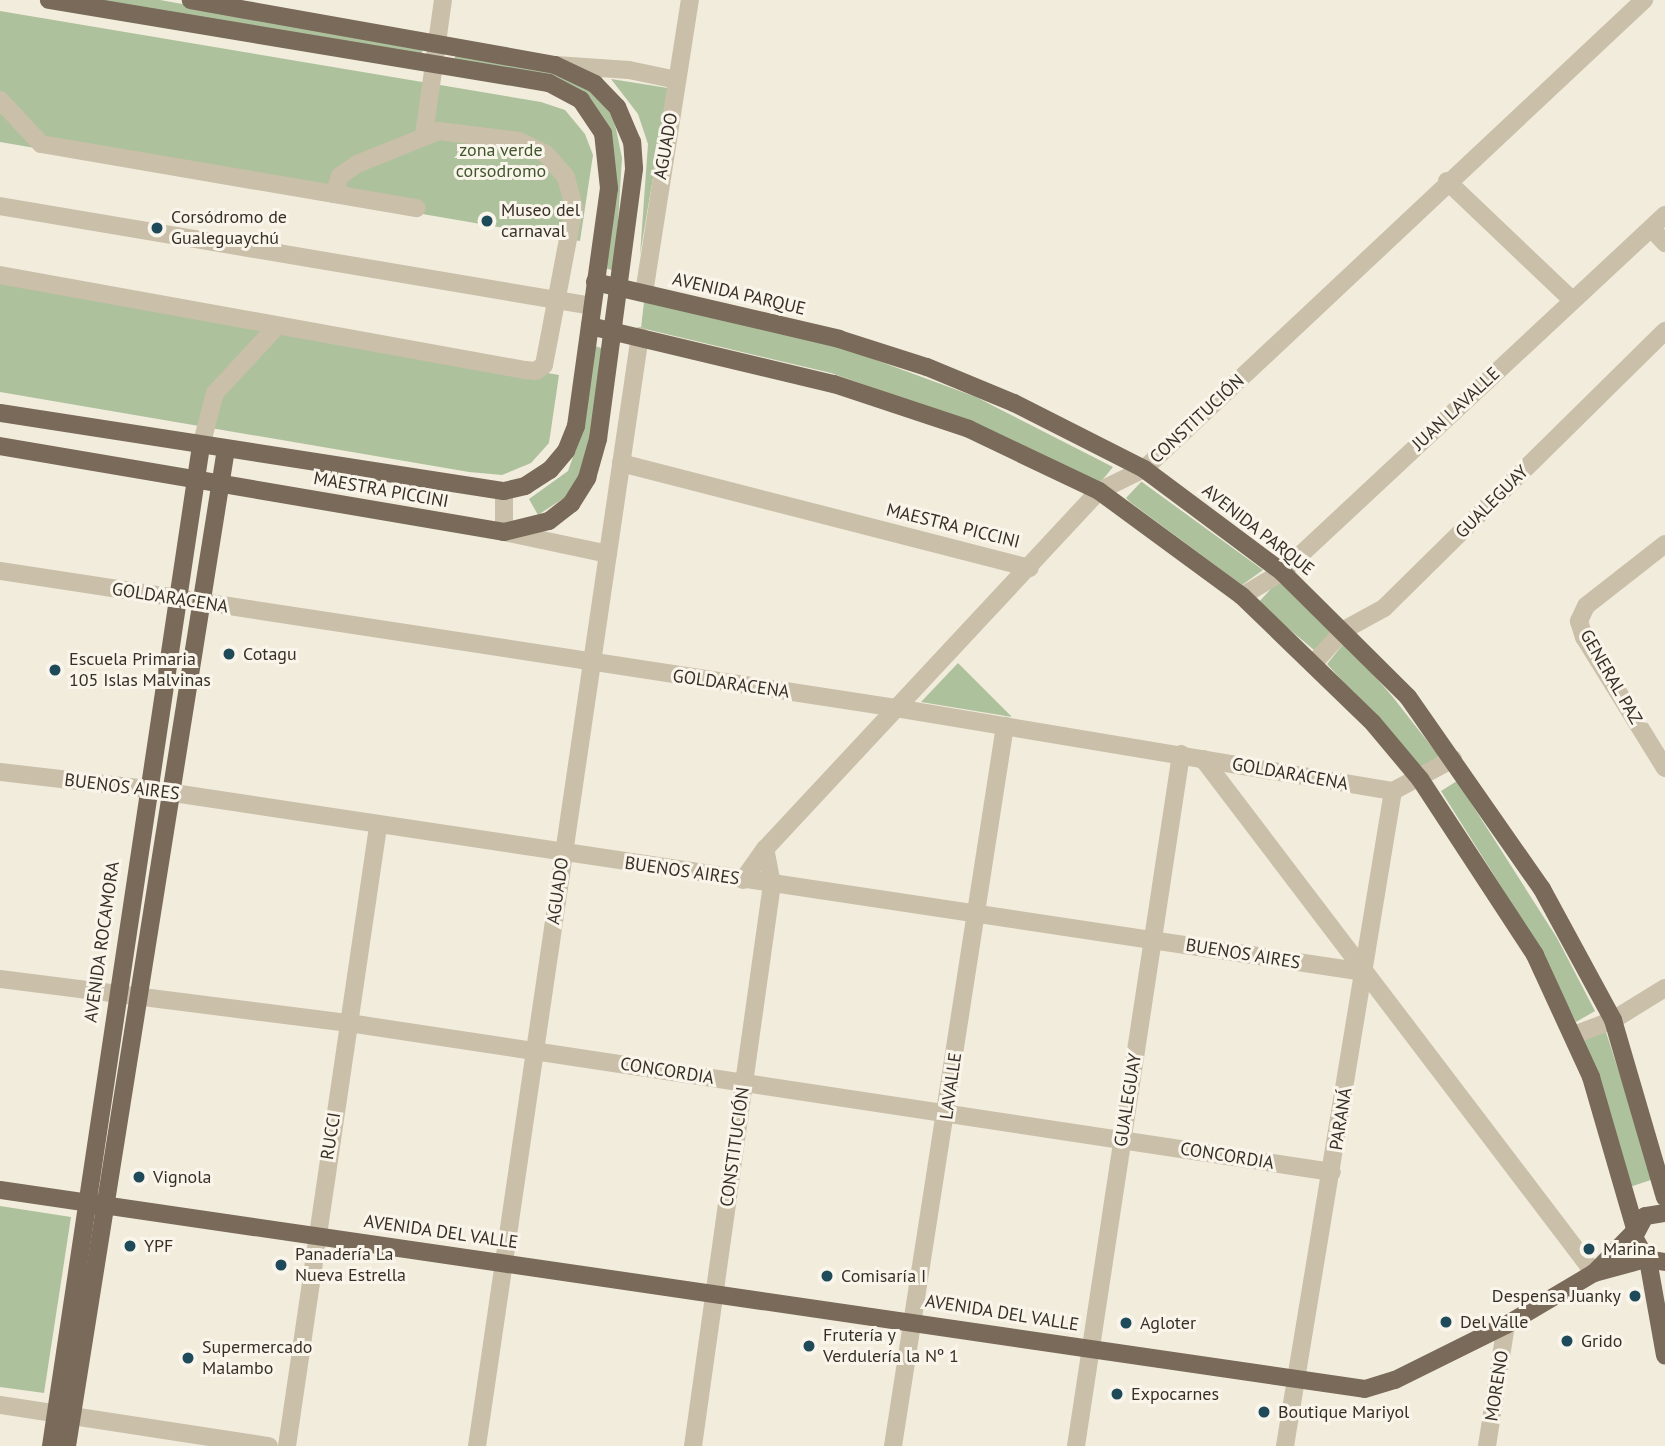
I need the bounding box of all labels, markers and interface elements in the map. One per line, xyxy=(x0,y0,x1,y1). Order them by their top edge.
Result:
street label: AGUADO xyxy=(650,111,682,181)
park label: zona verde corsodromo xyxy=(456,140,546,182)
place label: Museo del carnaval xyxy=(501,200,580,242)
place label: Corsódromo de Gualeguaychú xyxy=(171,207,287,249)
marker: Museo del carnaval xyxy=(479,213,495,229)
marker: Corsódromo de Gualeguaychú xyxy=(149,220,165,236)
street label: AVENIDA PARQUE xyxy=(670,268,808,320)
street label: JUAN LAVALLE xyxy=(1408,363,1504,455)
street label: CONSTITUCIÓN xyxy=(1146,370,1248,468)
street label: GUALEGUAY xyxy=(1451,461,1533,543)
street label: MAESTRA PICCINI xyxy=(311,467,451,513)
street label: AVENIDA PARQUE xyxy=(1198,479,1318,581)
street label: MAESTRA PICCINI xyxy=(884,499,1022,553)
street label: GOLDARACENA xyxy=(110,578,230,618)
street label: GENERAL PAZ xyxy=(1575,626,1647,728)
place label: Cotagu xyxy=(243,643,297,665)
marker: Cotagu xyxy=(221,646,237,662)
place label: Escuela Primaria 105 Islas Malvinas xyxy=(69,649,211,692)
marker: Escuela Primaria 105 Islas Malvinas xyxy=(47,662,63,678)
street label: GOLDARACENA xyxy=(671,665,791,703)
street label: GOLDARACENA xyxy=(1230,753,1350,795)
street label: BUENOS AIRES xyxy=(63,769,181,805)
street label: BUENOS AIRES xyxy=(623,852,741,890)
street label: AGUADO xyxy=(543,856,573,926)
street label: AVENIDA ROCAMORA xyxy=(80,860,124,1024)
street label: BUENOS AIRES xyxy=(1184,934,1302,974)
street label: LAVALLE xyxy=(936,1051,966,1121)
street label: GUALEGUAY xyxy=(1110,1052,1146,1148)
street label: CONCORDIA xyxy=(619,1053,715,1089)
street label: CONSTITUCIÓN xyxy=(716,1086,754,1208)
street label: PARANÁ xyxy=(1325,1086,1357,1152)
street label: RUCCI xyxy=(317,1111,345,1161)
street label: CONCORDIA xyxy=(1179,1138,1275,1174)
place label: Vignola xyxy=(153,1166,211,1188)
marker: Vignola xyxy=(131,1169,147,1185)
street label: AVENIDA DEL VALLE xyxy=(362,1210,520,1254)
place label: YPF xyxy=(144,1235,173,1257)
marker: YPF xyxy=(122,1238,138,1254)
place label: Marina xyxy=(1603,1238,1656,1260)
marker: Marina xyxy=(1581,1241,1597,1257)
place label: Panadería La Nueva Estrella xyxy=(295,1244,406,1286)
marker: Panadería La Nueva Estrella xyxy=(273,1257,289,1273)
place label: Comisaría I xyxy=(841,1265,926,1287)
marker: Comisaría I xyxy=(819,1268,835,1284)
place label: Despensa Juanky xyxy=(1492,1285,1621,1307)
marker: Despensa Juanky xyxy=(1627,1288,1643,1304)
street label: AVENIDA DEL VALLE xyxy=(923,1290,1081,1336)
place label: Del Valle xyxy=(1460,1311,1529,1333)
place label: Agloter xyxy=(1140,1312,1196,1334)
marker: Del Valle xyxy=(1438,1314,1454,1330)
marker: Agloter xyxy=(1118,1315,1134,1331)
place label: Frutería y Verdulería la Nº 1 xyxy=(823,1325,959,1368)
place label: Grido xyxy=(1581,1330,1622,1352)
marker: Grido xyxy=(1559,1333,1575,1349)
place label: Supermercado Malambo xyxy=(202,1337,313,1380)
marker: Frutería y Verdulería la Nº 1 xyxy=(801,1338,817,1354)
street label: MORENO xyxy=(1481,1349,1513,1423)
marker: Supermercado Malambo xyxy=(180,1350,196,1366)
place label: Expocarnes xyxy=(1131,1383,1219,1405)
marker: Expocarnes xyxy=(1109,1386,1125,1402)
place label: Boutique Mariyol xyxy=(1278,1401,1409,1423)
marker: Boutique Mariyol xyxy=(1256,1404,1272,1420)

